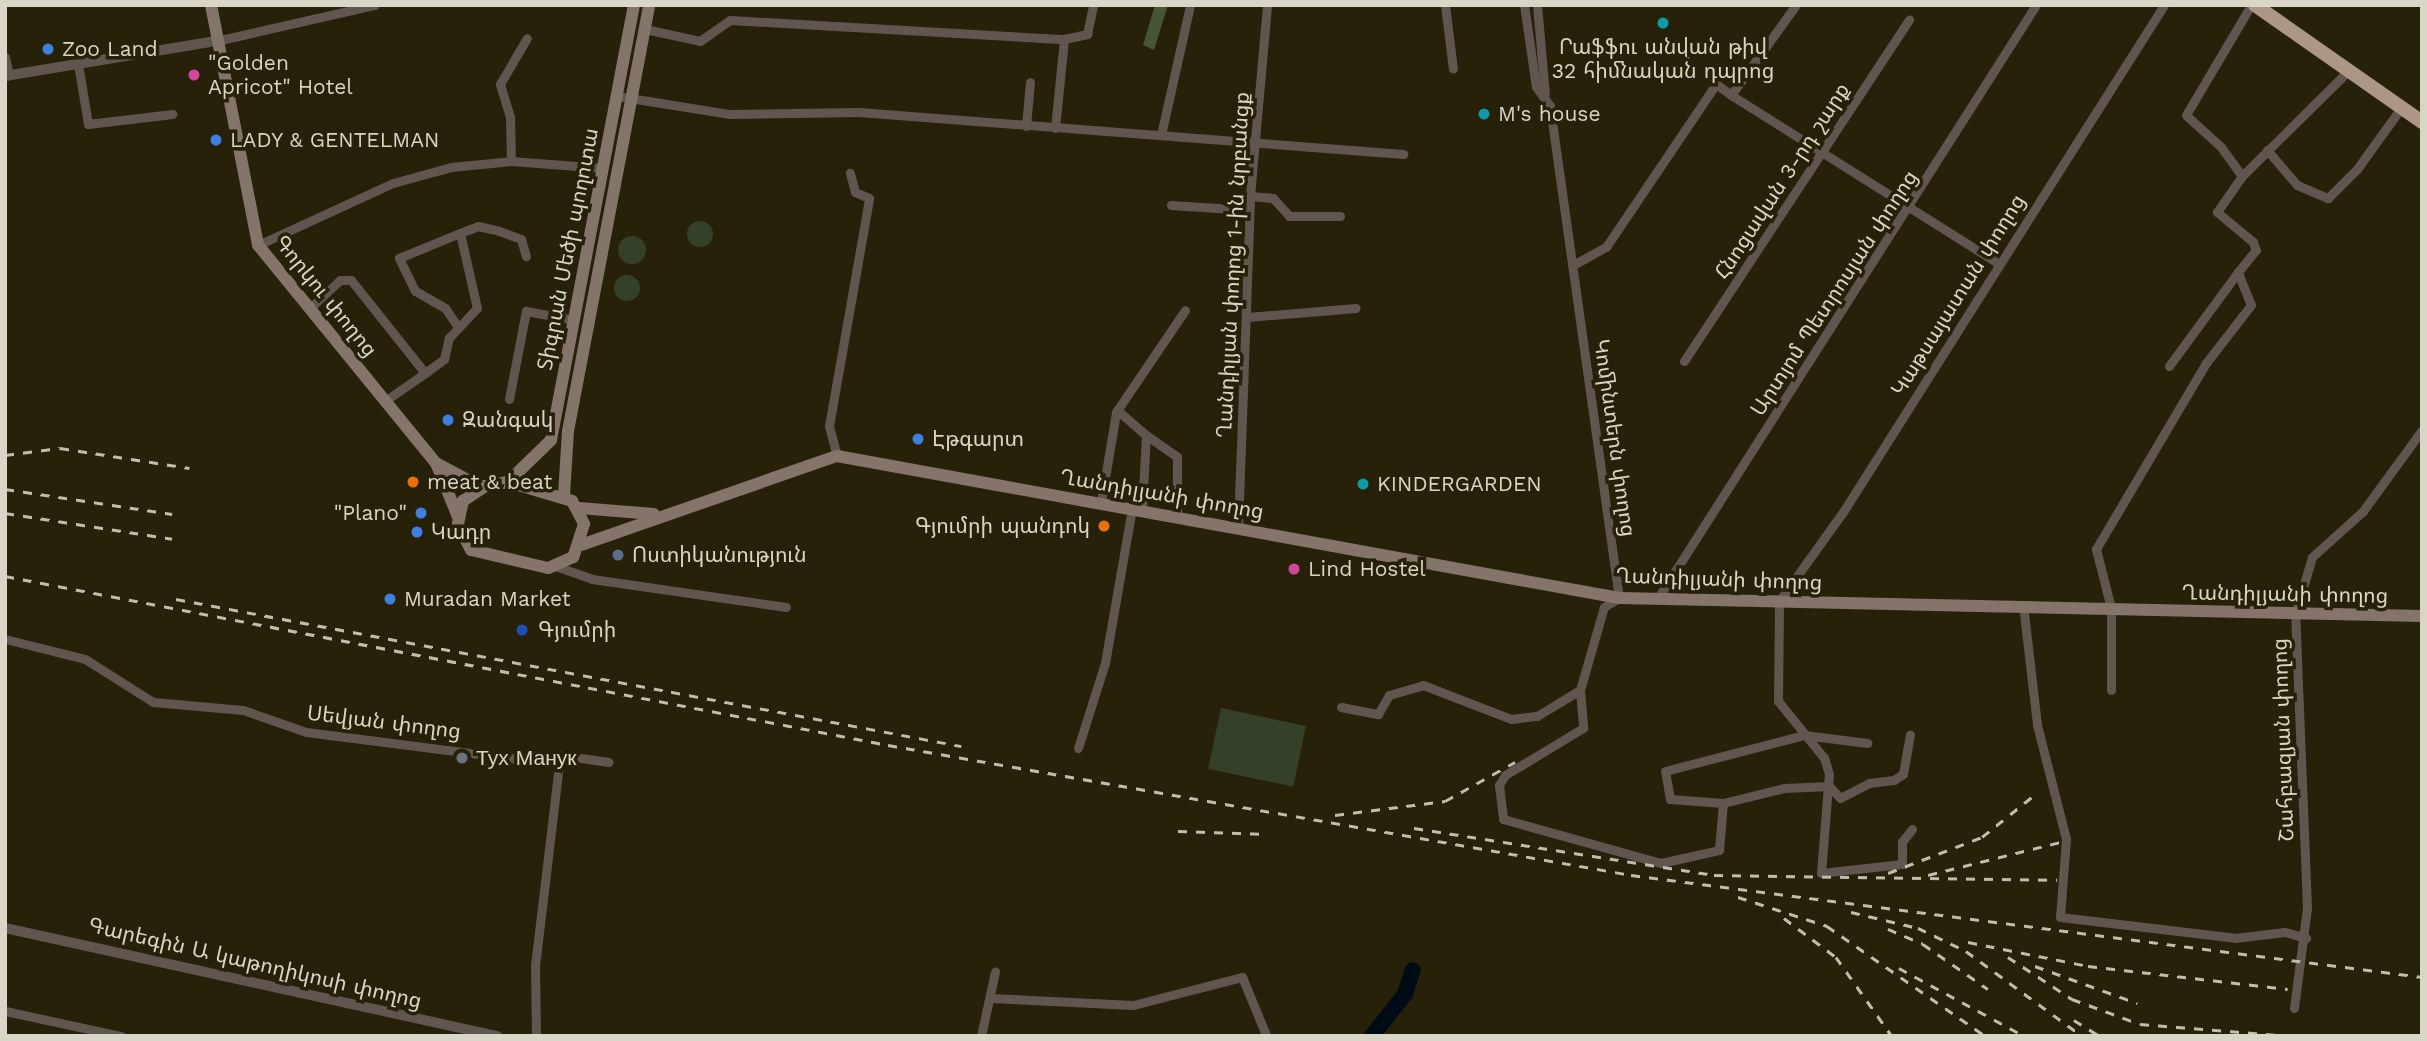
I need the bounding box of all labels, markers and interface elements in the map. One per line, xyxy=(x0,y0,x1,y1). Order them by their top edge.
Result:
marker: Րաֆֆու անվան թիվ 32 հիմնական դպրոց xyxy=(1655,15,1671,31)
place label: Րաֆֆու անվան թիվ 32 հիմնական դպրոց xyxy=(1552,34,1774,84)
place label: Zoo Land xyxy=(62,36,158,62)
marker: Zoo Land xyxy=(40,41,56,57)
place label: "Golden Apricot" Hotel xyxy=(208,50,353,100)
marker: "Golden Apricot" Hotel xyxy=(186,67,202,83)
street label: Հնոցավան 3-րդ շարք xyxy=(1709,78,1855,284)
street label: Ղանդիլյան փողոց 1-ին նրբանցք xyxy=(1211,91,1255,439)
place label: M's house xyxy=(1498,101,1601,127)
marker: M's house xyxy=(1476,106,1492,122)
street label: Տիգրան Մեծի պողոտա xyxy=(532,126,604,372)
place label: LADY & GENTELMAN xyxy=(230,127,440,153)
marker: LADY & GENTELMAN xyxy=(208,132,224,148)
street label: Արտյոմ Պետրոսյան փողոց xyxy=(1745,166,1923,420)
street label: Կաթսայատան փողոց xyxy=(1886,190,2030,400)
street label: Գորկու փողոց xyxy=(269,230,383,362)
street label: Կոմինտերն փողոց xyxy=(1589,338,1641,538)
place label: Զանգակ xyxy=(462,407,553,433)
marker: Զանգակ xyxy=(440,412,456,428)
place label: Էթգարտ xyxy=(932,426,1024,452)
marker: Էթգարտ xyxy=(910,431,926,447)
street label: Ղանդիլյանի փողոց xyxy=(1058,464,1266,524)
place label: meat & beat xyxy=(427,469,552,495)
place label: KINDERGARDEN xyxy=(1377,471,1542,497)
marker: meat & beat xyxy=(405,474,421,490)
marker: KINDERGARDEN xyxy=(1355,476,1371,492)
place label: "Plano" xyxy=(334,500,407,526)
marker: "Plano" xyxy=(413,505,429,521)
place label: Գյումրի պանդոկ xyxy=(915,513,1090,539)
marker: Գյումրի պանդոկ xyxy=(1096,518,1112,534)
place label: Կադր xyxy=(431,519,491,545)
marker: Կադր xyxy=(409,524,425,540)
place label: Ոստիկանություն xyxy=(632,542,806,568)
marker: Ոստիկանություն xyxy=(610,547,626,563)
place label: Lind Hostel xyxy=(1308,556,1426,582)
marker: Lind Hostel xyxy=(1286,561,1302,577)
street label: Ղանդիլյանի փողոց xyxy=(1615,563,1823,595)
street label: Ղանդիլյանի փողոց xyxy=(2182,580,2388,608)
place label: Muradan Market xyxy=(404,586,570,612)
marker: Muradan Market xyxy=(382,591,398,607)
place label: Գյումրի xyxy=(538,617,616,643)
marker: Գյումրի xyxy=(512,620,532,640)
street label: Շահբազյան փողոց xyxy=(2267,638,2299,842)
street label: Սեվյան փողոց xyxy=(306,700,462,744)
place label: Тух Манук xyxy=(476,745,577,771)
marker: Тух Манук xyxy=(454,750,470,766)
street label: Գարեգին Ա կաթողիկոսի փողոց xyxy=(86,912,424,1014)

